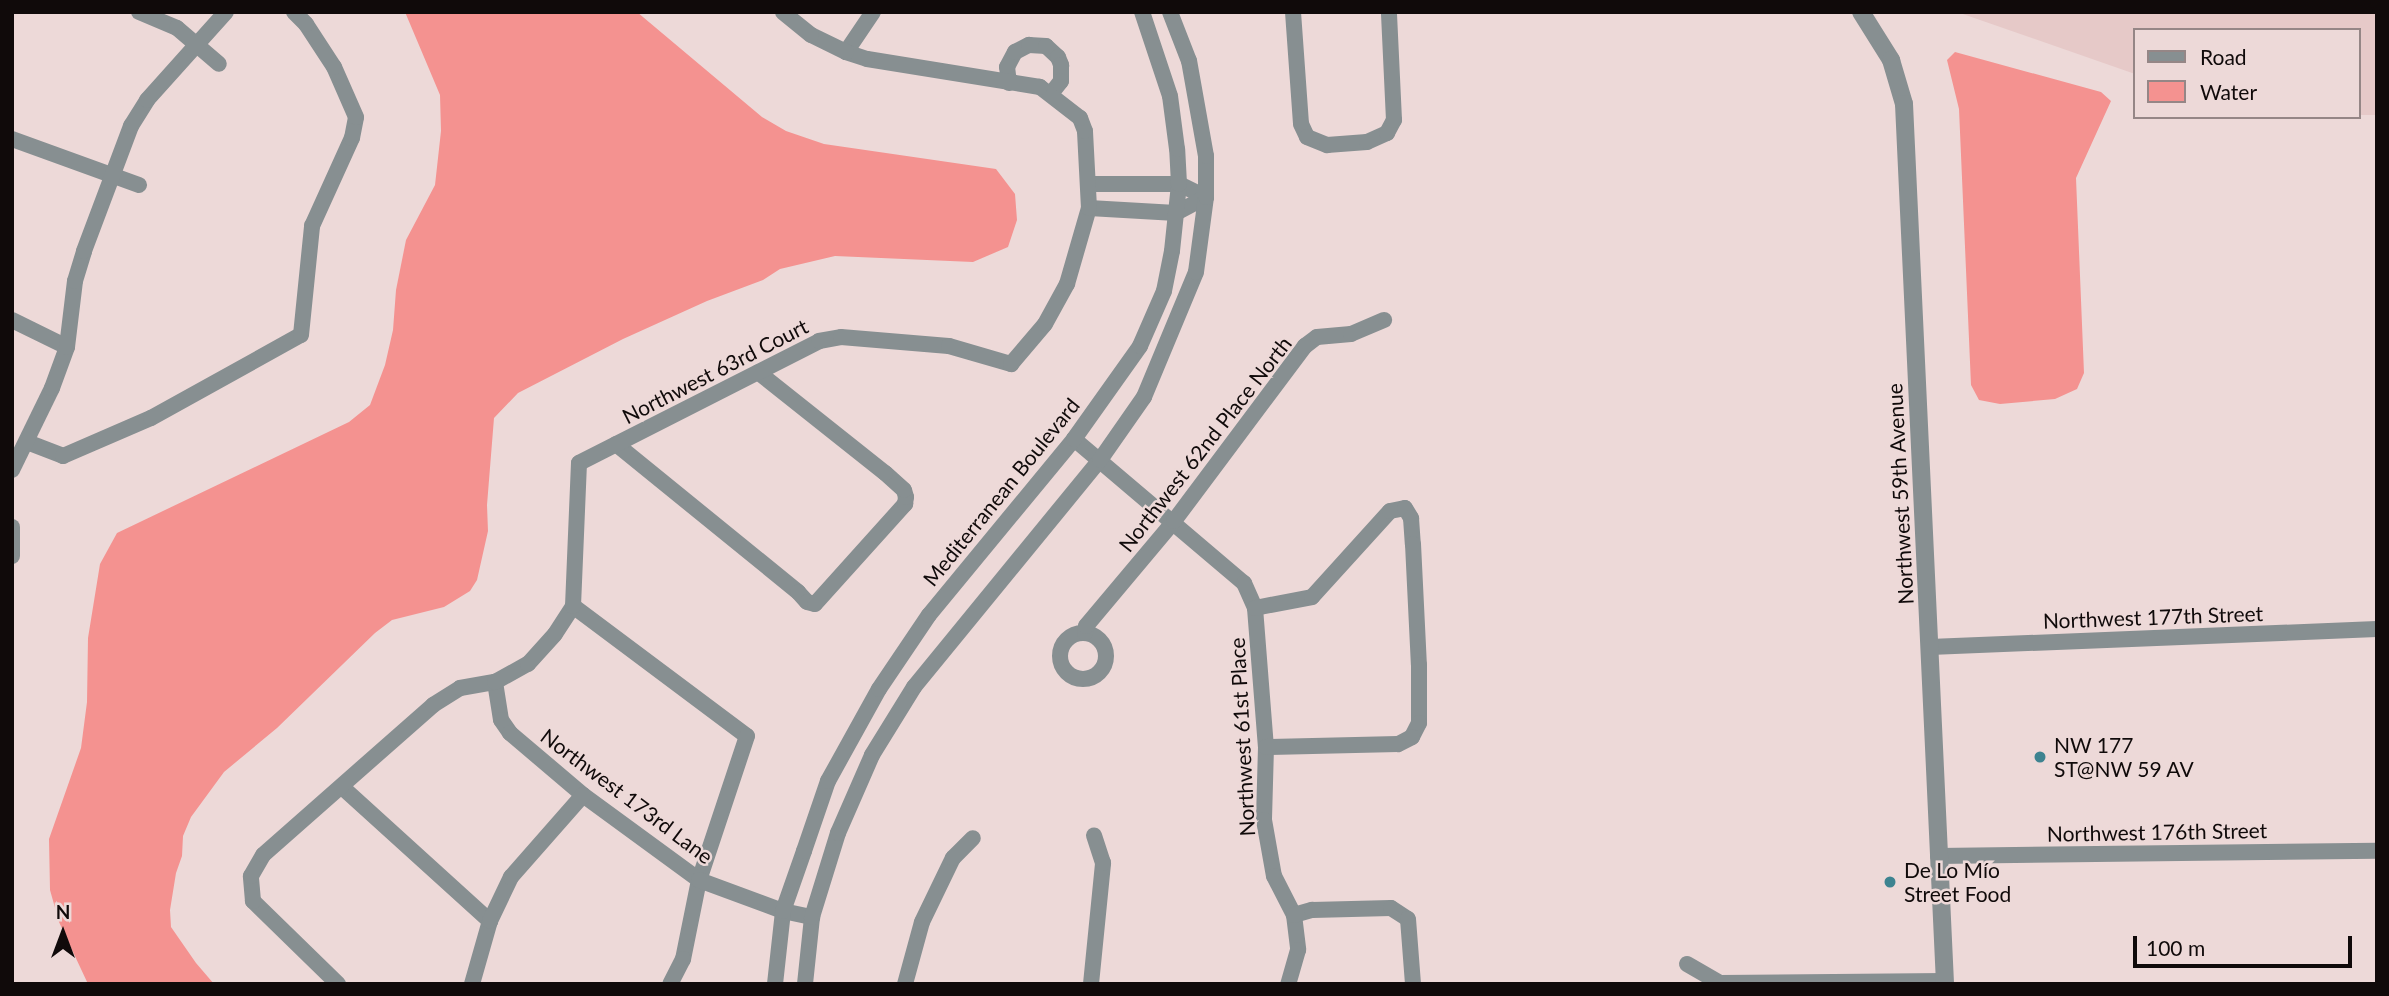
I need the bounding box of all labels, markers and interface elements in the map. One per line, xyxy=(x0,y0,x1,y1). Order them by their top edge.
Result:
legend xyxy=(2134,28,2361,119)
text: Road xyxy=(2200,44,2247,69)
text: Water xyxy=(2200,79,2257,104)
street label: Northwest 63rd Court xyxy=(618,313,812,429)
street label: Northwest 62nd Place North xyxy=(1113,331,1297,557)
street label: Northwest 59th Avenue xyxy=(1882,382,1918,606)
street label: Mediterranean Boulevard xyxy=(917,393,1085,591)
street label: Northwest 177th Street xyxy=(2042,601,2264,633)
street label: Northwest 61st Place xyxy=(1224,637,1260,837)
street label: Northwest 173rd Lane xyxy=(536,723,718,869)
place label: NW 177 ST@NW 59 AV xyxy=(2054,732,2195,782)
marker: NW 177 ST@NW 59 AV xyxy=(2032,749,2048,765)
street label: Northwest 176th Street xyxy=(2047,817,2267,847)
place label: De Lo Mío Street Food xyxy=(1904,857,2011,907)
marker: De Lo Mío Street Food xyxy=(1882,874,1898,890)
north arrow xyxy=(28,898,98,968)
text: N xyxy=(56,900,70,923)
scale bar xyxy=(2137,922,2356,966)
text: 100 m xyxy=(2146,935,2205,960)

